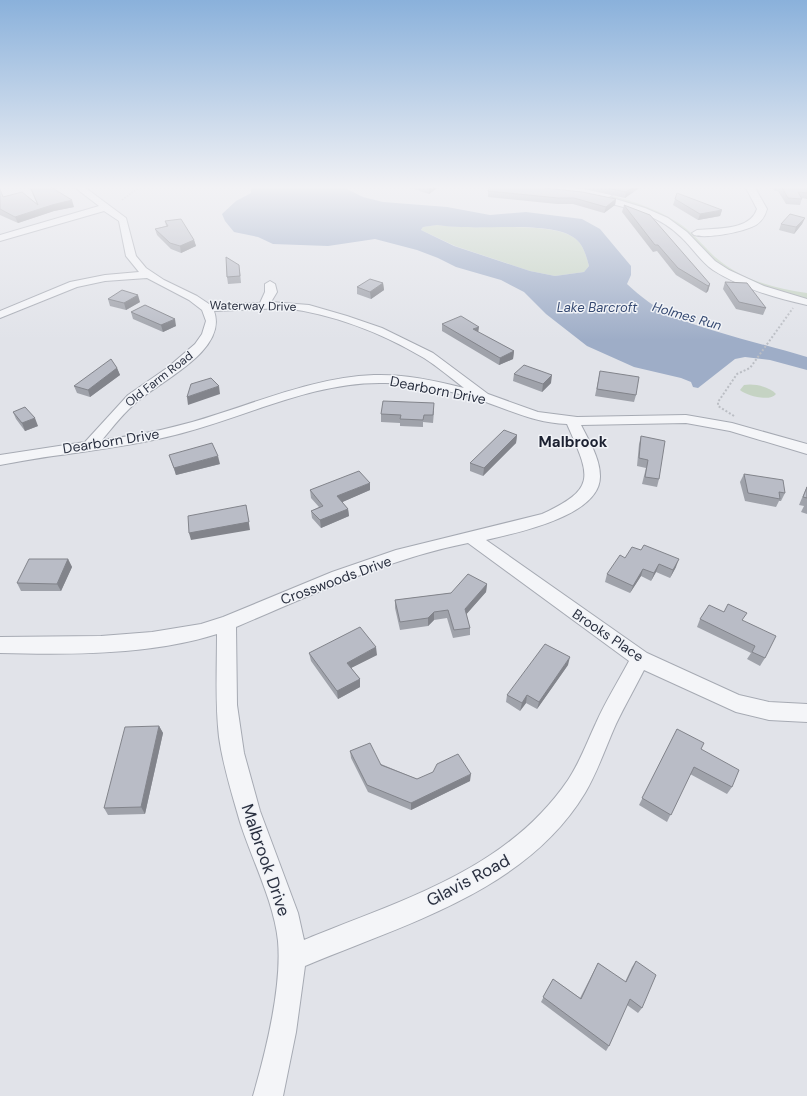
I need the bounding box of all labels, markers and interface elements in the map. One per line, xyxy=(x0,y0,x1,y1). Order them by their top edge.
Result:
street label: Waterway Drive xyxy=(209,297,297,315)
water label: Holmes Run xyxy=(650,298,724,334)
water label: Lake Barcroft xyxy=(557,299,638,316)
street label: Old Farm Road xyxy=(122,348,196,410)
street label: Dearborn Drive xyxy=(388,372,488,408)
street label: Dearborn Drive xyxy=(61,424,161,458)
district label: Malbrook xyxy=(539,432,608,452)
street label: Crosswoods Drive xyxy=(278,552,394,608)
street label: Brooks Place xyxy=(569,605,647,665)
street label: Malbrook Drive xyxy=(236,801,296,919)
street label: Glavis Road xyxy=(423,849,513,911)

